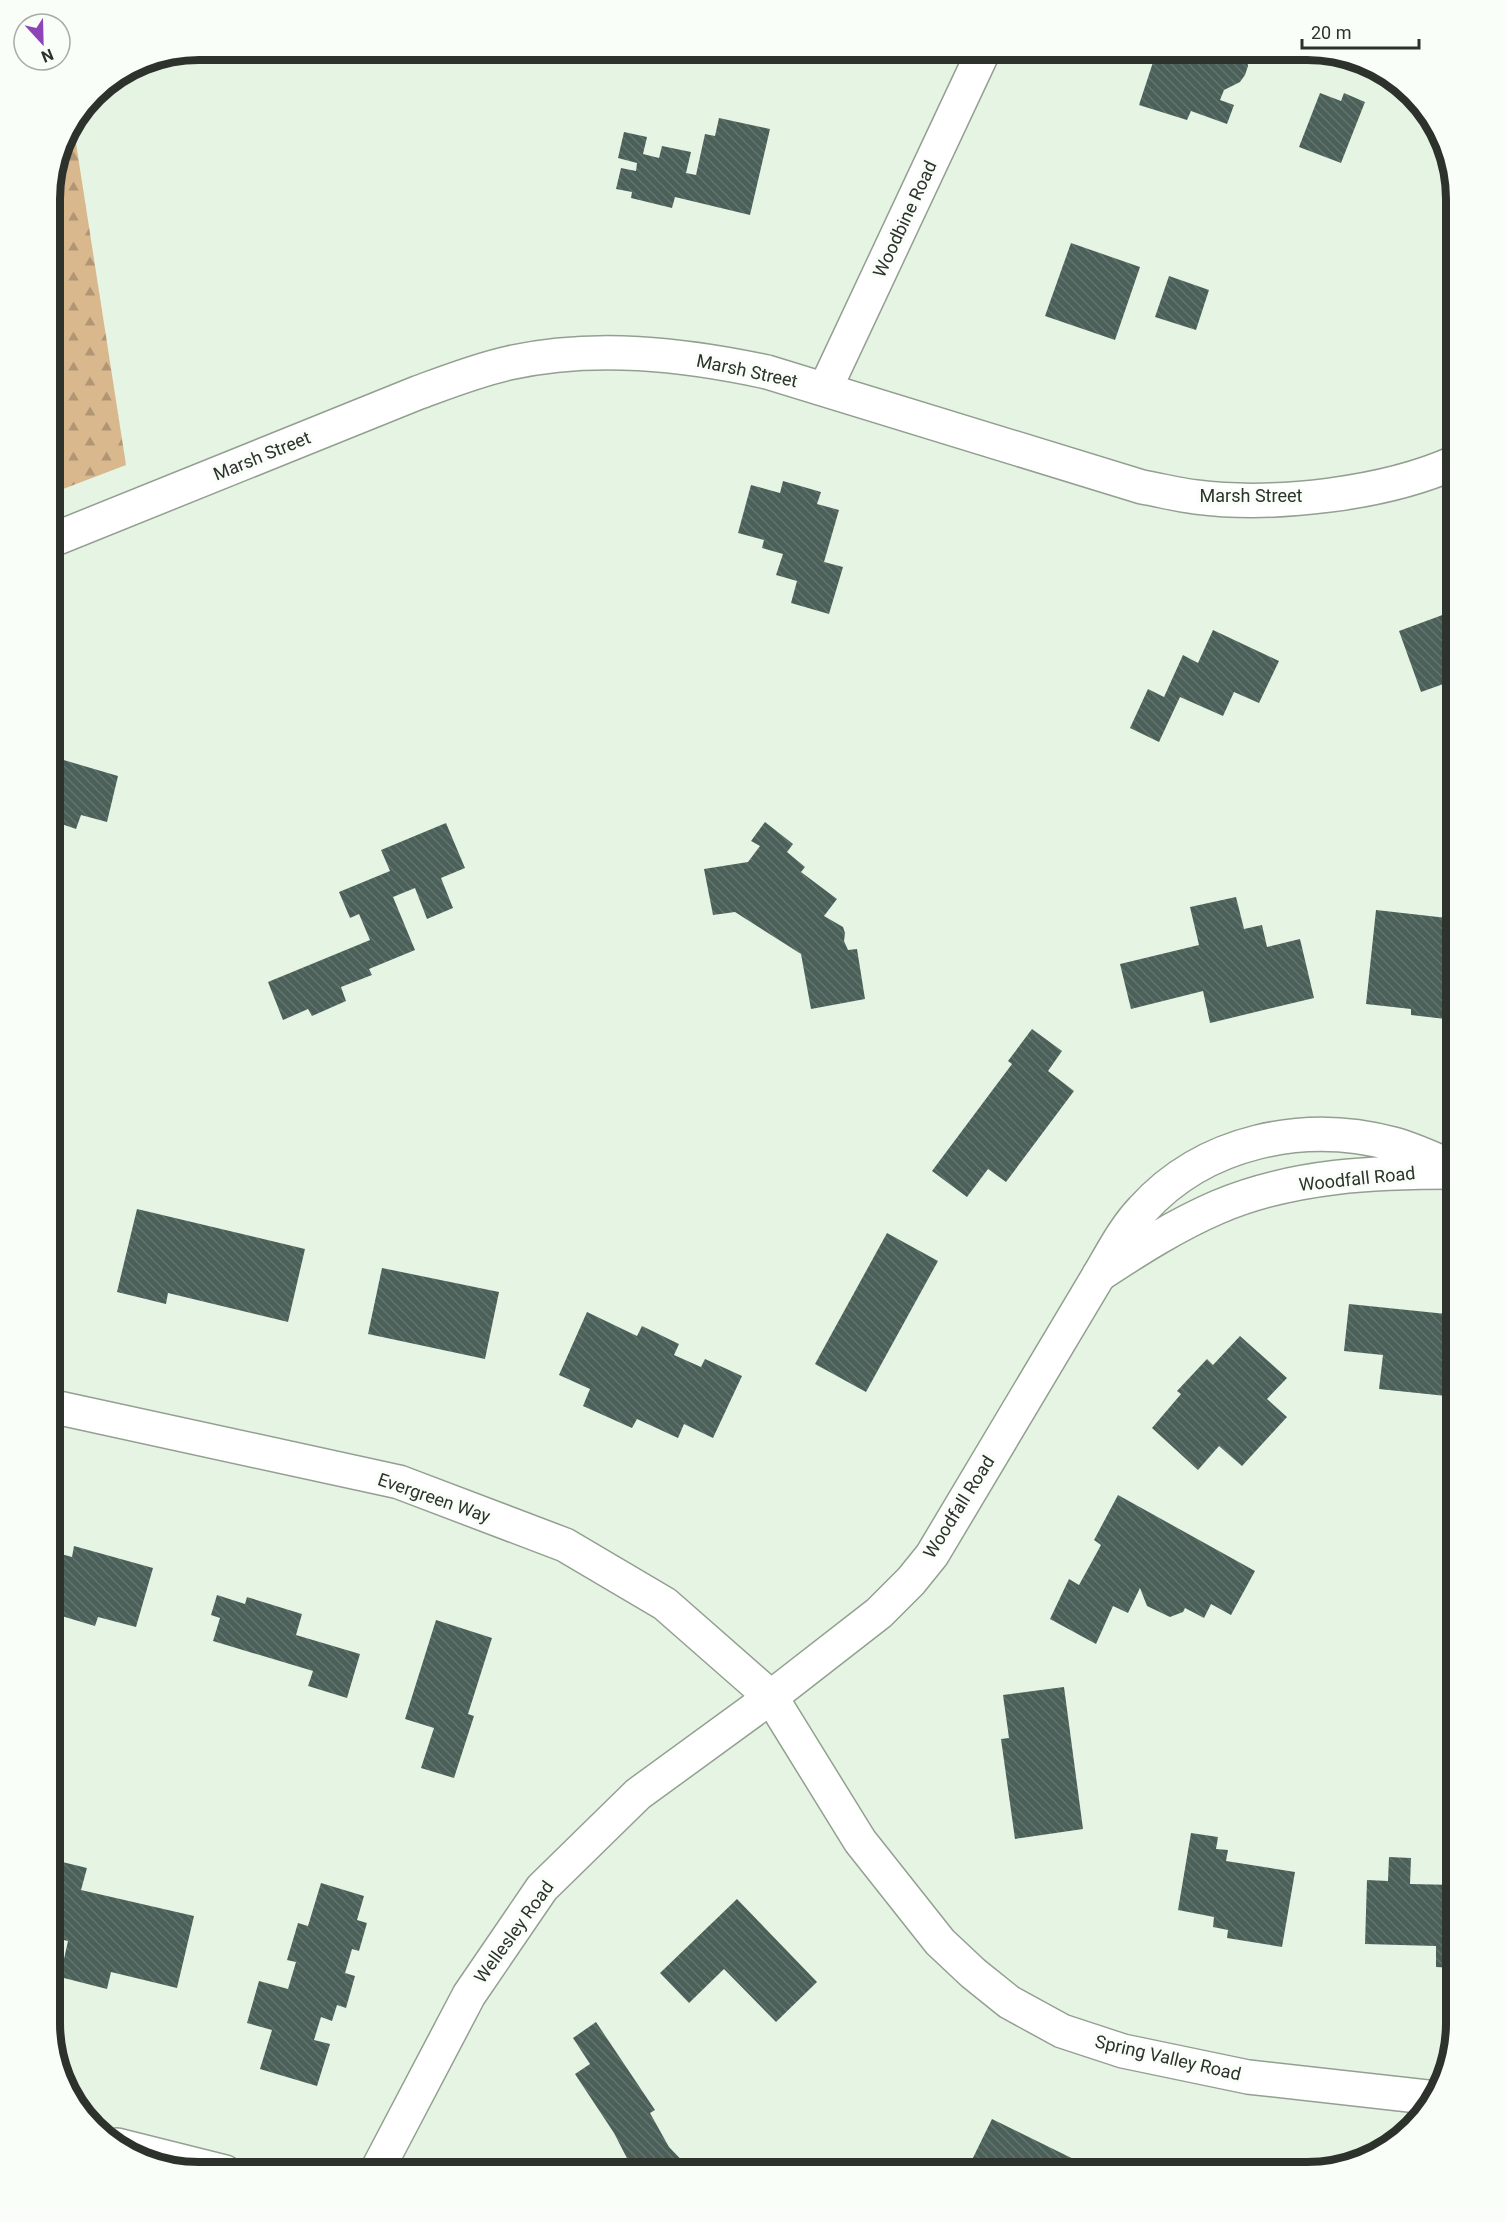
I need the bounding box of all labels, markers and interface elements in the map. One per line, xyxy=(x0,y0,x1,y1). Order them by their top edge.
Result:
north arrow xyxy=(12,12,72,72)
scale bar xyxy=(1302,12,1419,50)
text: 20 m xyxy=(1311,22,1351,43)
text: N xyxy=(39,45,56,66)
street label: Woodbine Road xyxy=(868,157,941,280)
street label: Marsh Street xyxy=(695,350,800,391)
street label: Marsh Street xyxy=(210,427,313,485)
street label: Marsh Street xyxy=(1200,485,1302,506)
street label: Woodfall Road xyxy=(1298,1162,1416,1195)
street label: Woodfall Road xyxy=(919,1452,998,1562)
street label: Evergreen Way xyxy=(375,1468,494,1527)
street label: Wellesley Road xyxy=(470,1877,558,1987)
street label: Spring Valley Road xyxy=(1093,2031,1243,2085)

